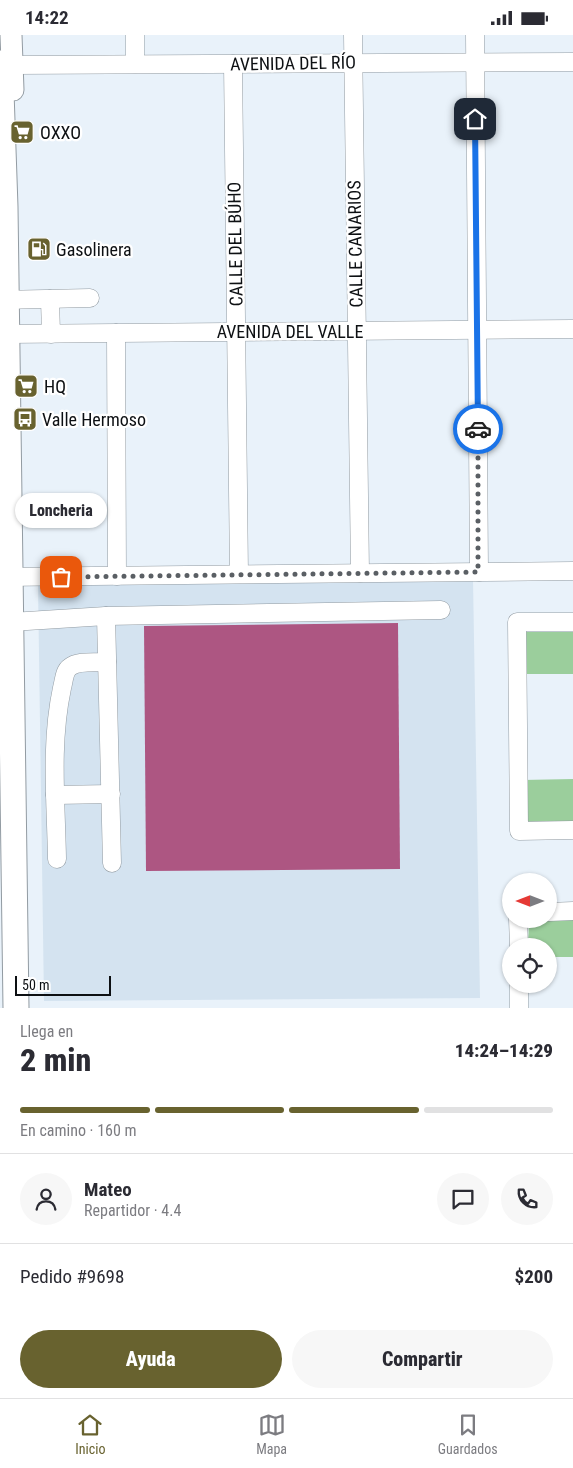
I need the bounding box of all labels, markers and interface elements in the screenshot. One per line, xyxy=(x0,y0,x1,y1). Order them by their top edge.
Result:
text: 14:22 xyxy=(25,6,69,29)
street label: AVENIDA DEL RÍO xyxy=(230,51,356,75)
pin xyxy=(454,98,496,140)
icon: home xyxy=(461,105,489,133)
supermarket icon: OXXO xyxy=(9,119,35,145)
place label: OXXO xyxy=(40,122,81,143)
street label: CALLE CANARIOS xyxy=(343,180,367,308)
street label: CALLE DEL BÚHO xyxy=(223,182,247,306)
fuel station icon: Gasolinera xyxy=(26,236,52,262)
place label: Gasolinera xyxy=(56,239,132,260)
street label: AVENIDA DEL VALLE xyxy=(217,321,363,342)
supermarket icon: HQ xyxy=(13,373,39,399)
place label: HQ xyxy=(44,376,66,397)
courier xyxy=(453,404,503,454)
bus stop icon: Valle Hermoso xyxy=(12,406,38,432)
place label: Valle Hermoso xyxy=(42,409,146,430)
icon: car xyxy=(464,415,492,443)
callout: Loncheria xyxy=(15,492,107,527)
text: Loncheria xyxy=(29,501,93,520)
pin xyxy=(40,556,82,598)
icon: bag xyxy=(47,563,75,591)
north arrow xyxy=(502,873,558,927)
map controls xyxy=(502,873,557,993)
button: locate xyxy=(502,938,557,993)
scale bar xyxy=(15,973,111,996)
text: 50 m xyxy=(22,977,50,993)
text: Llega en xyxy=(20,1022,73,1041)
text: 14:24–14:29 xyxy=(455,1039,553,1062)
text: 2 min xyxy=(20,1041,91,1079)
text: En camino · 160 m xyxy=(20,1121,137,1140)
button: person xyxy=(20,1173,72,1225)
button: chat xyxy=(437,1173,489,1225)
button: phone xyxy=(501,1173,553,1225)
text: Mateo xyxy=(84,1178,132,1201)
text: Repartidor · 4.4 xyxy=(84,1201,181,1220)
text: Pedido #9698 xyxy=(20,1265,124,1288)
text: $200 xyxy=(515,1265,553,1288)
button: Ayuda xyxy=(20,1330,282,1388)
button: Compartir xyxy=(292,1330,553,1388)
tab: Inicio xyxy=(75,1411,106,1457)
tab: Mapa xyxy=(256,1411,287,1457)
tab: Guardados xyxy=(438,1411,498,1457)

